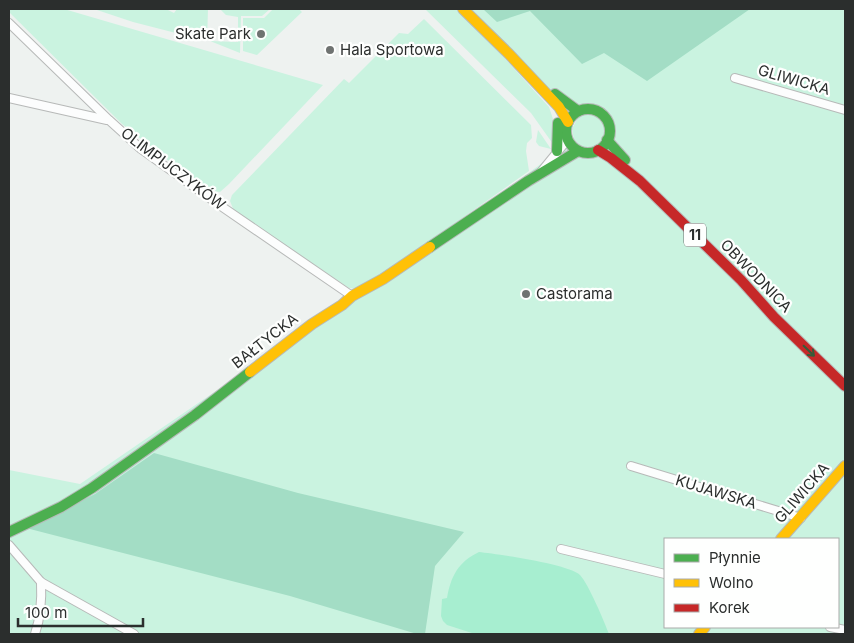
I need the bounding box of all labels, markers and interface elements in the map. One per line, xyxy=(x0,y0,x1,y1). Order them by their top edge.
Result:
place label: Skate Park xyxy=(175,24,252,43)
marker: Skate Park xyxy=(255,28,267,40)
place label: Hala Sportowa xyxy=(340,40,444,59)
marker: Hala Sportowa xyxy=(324,44,336,56)
street label: GLIWICKA xyxy=(756,60,832,99)
street label: OLIMPIJCZYKÓW xyxy=(117,123,230,214)
road number: 11 xyxy=(684,224,706,246)
street label: OBWODNICA xyxy=(717,235,796,316)
place label: Castorama xyxy=(536,284,613,303)
marker: Castorama xyxy=(520,288,532,300)
street label: BAŁTYCKA xyxy=(228,309,302,372)
one-way arrow xyxy=(803,345,816,357)
street label: GLIWICKA xyxy=(770,459,833,527)
street label: KUJAWSKA xyxy=(673,470,759,513)
legend xyxy=(664,538,839,628)
text: Płynnie xyxy=(709,548,761,567)
text: Wolno xyxy=(709,573,754,592)
scale bar xyxy=(18,596,142,628)
text: Korek xyxy=(709,598,751,617)
text: 100 m xyxy=(25,603,67,622)

